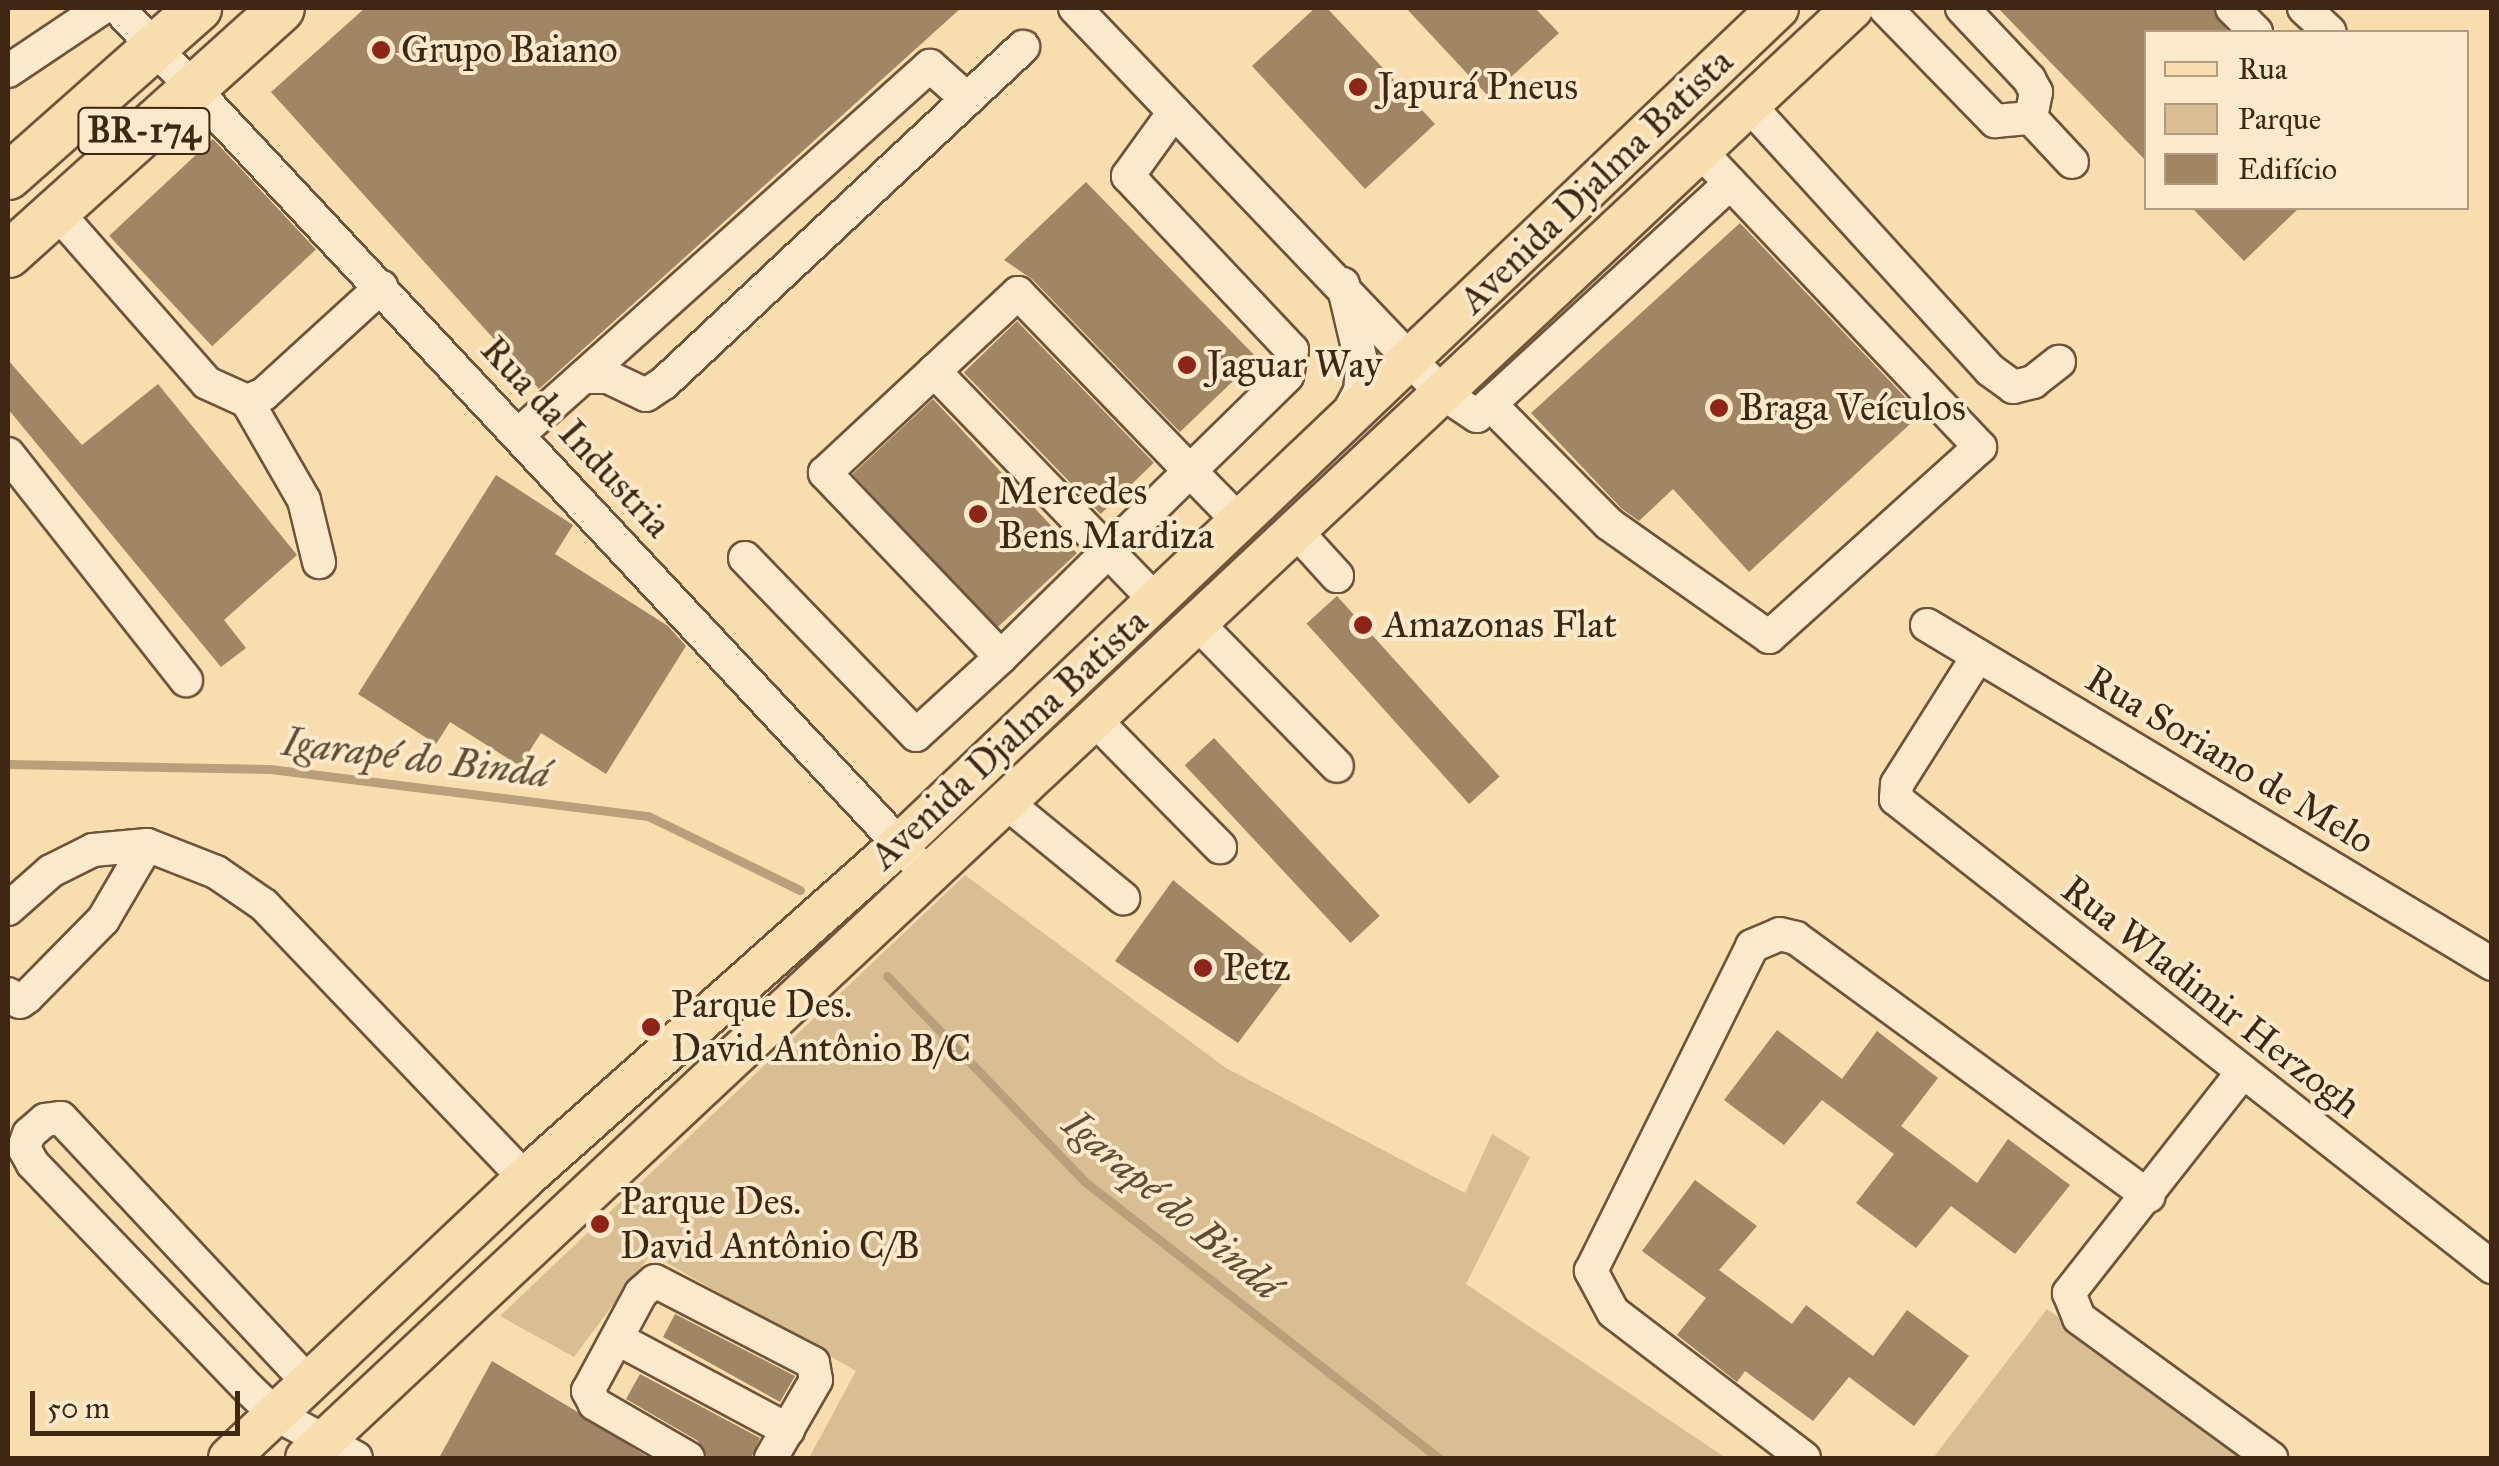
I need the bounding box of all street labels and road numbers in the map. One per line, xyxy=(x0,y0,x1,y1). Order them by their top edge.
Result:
street label: Avenida Djalma Batista xyxy=(1450,39,1742,323)
road number: BR-174 xyxy=(76,101,212,161)
street label: Rua da Industria xyxy=(471,327,681,547)
street label: Avenida Djalma Batista xyxy=(861,599,1157,879)
street label: Rua Soriano de Melo xyxy=(2078,656,2382,864)
street label: Rua Wladimir Herzogh xyxy=(2052,866,2370,1128)

